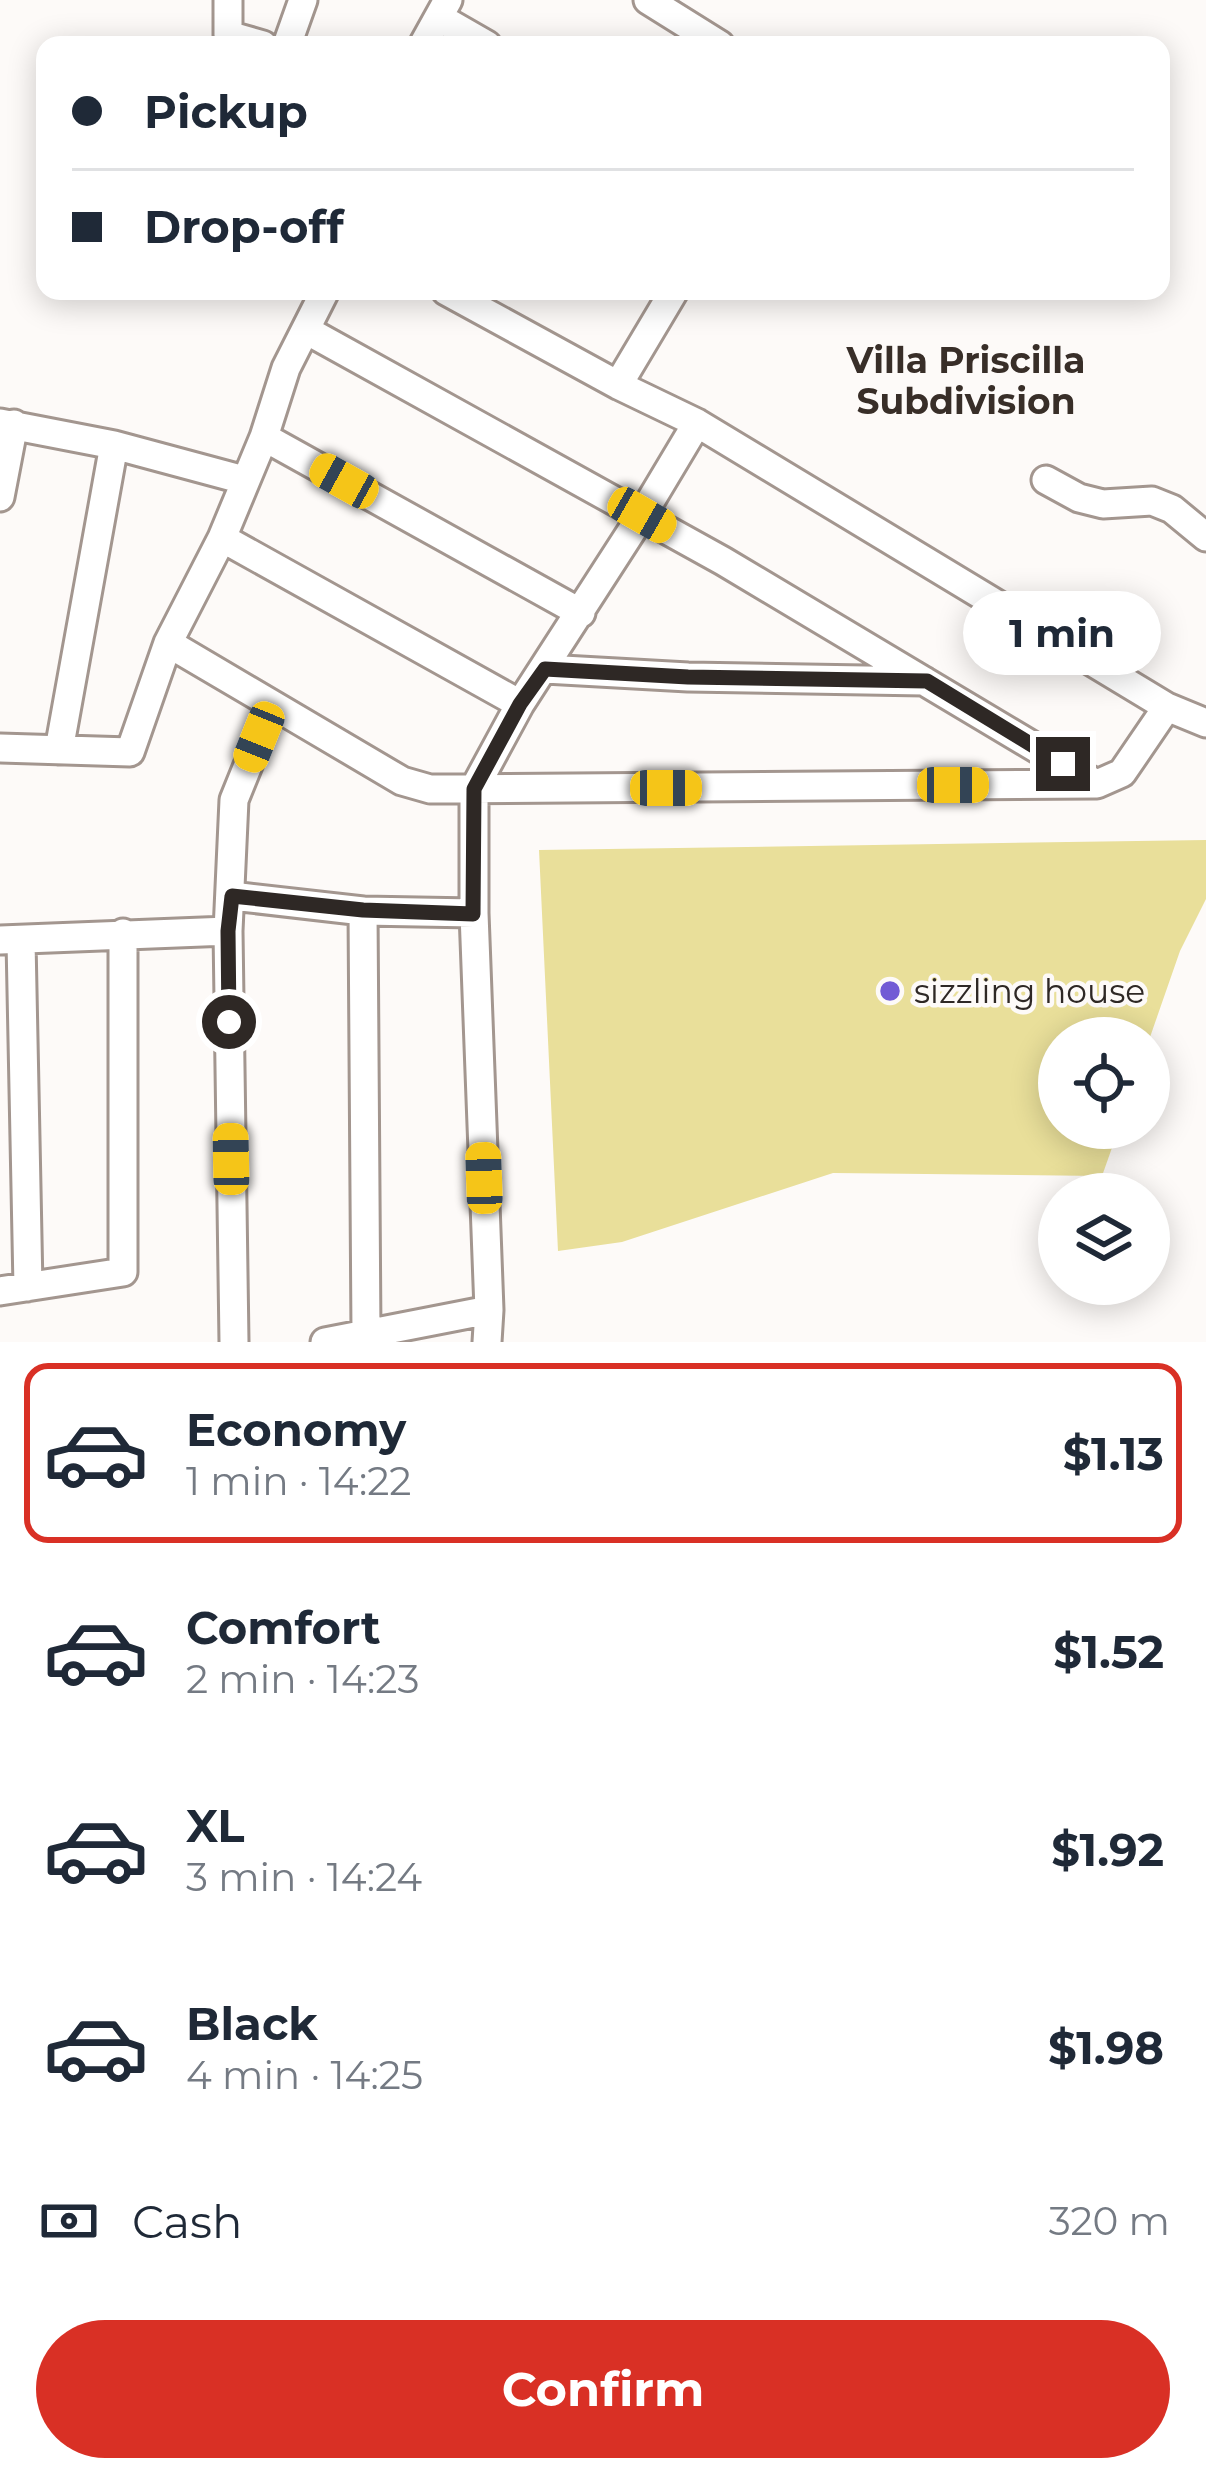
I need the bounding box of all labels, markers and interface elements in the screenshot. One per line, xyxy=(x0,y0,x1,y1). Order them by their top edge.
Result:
text: Pickup xyxy=(144,84,308,139)
text: Drop-off xyxy=(144,199,344,254)
district label: Villa Priscilla Subdivision xyxy=(846,338,1085,423)
car xyxy=(304,448,384,514)
car xyxy=(602,481,682,549)
callout: 1 min xyxy=(964,590,1162,674)
text: 1 min xyxy=(1009,609,1115,657)
car xyxy=(229,697,289,777)
route end xyxy=(1036,737,1090,791)
car xyxy=(917,767,989,803)
car xyxy=(630,770,702,806)
place label: sizzling house xyxy=(914,971,1145,1011)
marker: sizzling house xyxy=(877,978,903,1004)
route start xyxy=(202,995,256,1049)
map controls xyxy=(1038,1017,1170,1305)
button: locate xyxy=(1038,1017,1170,1149)
car xyxy=(212,1123,250,1195)
car xyxy=(465,1141,503,1215)
button: layers xyxy=(1038,1173,1170,1305)
icon: car xyxy=(42,1399,150,1507)
text: Economy xyxy=(186,1402,406,1457)
text: $1.13 xyxy=(1063,1426,1164,1481)
text: 1 min · 14:22 xyxy=(186,1457,411,1505)
icon: car xyxy=(42,1597,150,1705)
text: Comfort xyxy=(186,1600,381,1655)
text: $1.52 xyxy=(1053,1624,1164,1679)
text: 2 min · 14:23 xyxy=(186,1655,419,1703)
icon: car xyxy=(42,1795,150,1903)
text: XL xyxy=(186,1798,244,1853)
text: $1.92 xyxy=(1051,1822,1164,1877)
text: 3 min · 14:24 xyxy=(186,1853,422,1901)
icon: car xyxy=(42,1993,150,2101)
text: Black xyxy=(186,1996,318,2051)
text: $1.98 xyxy=(1048,2020,1164,2075)
text: 4 min · 14:25 xyxy=(186,2051,423,2099)
icon: cash xyxy=(36,2188,102,2254)
text: Cash xyxy=(132,2194,243,2249)
text: 320 m xyxy=(1049,2197,1170,2245)
button: Confirm xyxy=(36,2320,1170,2458)

